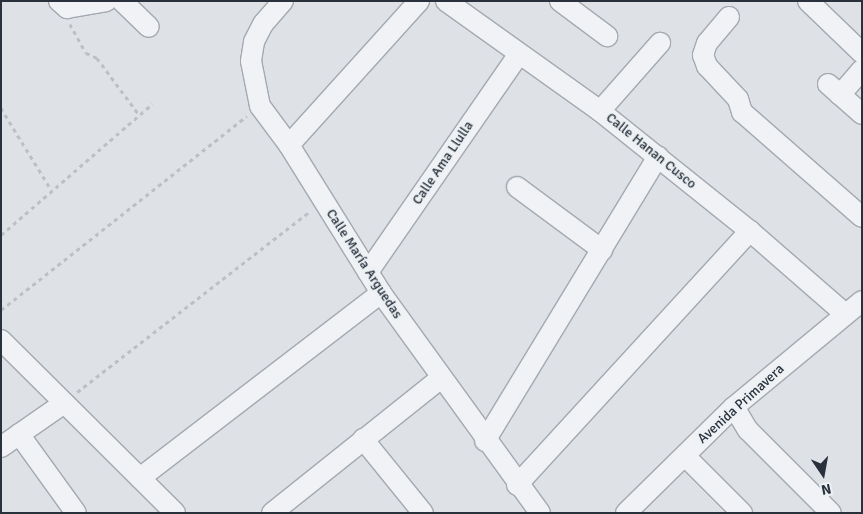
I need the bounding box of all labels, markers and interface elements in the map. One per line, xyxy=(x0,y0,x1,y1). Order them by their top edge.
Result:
street label: Calle Hanan Cusco xyxy=(602,109,700,193)
street label: Calle Ama Llulla xyxy=(409,118,477,208)
street label: Calle María Arguedas xyxy=(322,206,406,322)
street label: Avenida Primavera xyxy=(694,361,788,447)
north arrow xyxy=(798,449,848,499)
text: N xyxy=(820,480,833,498)

